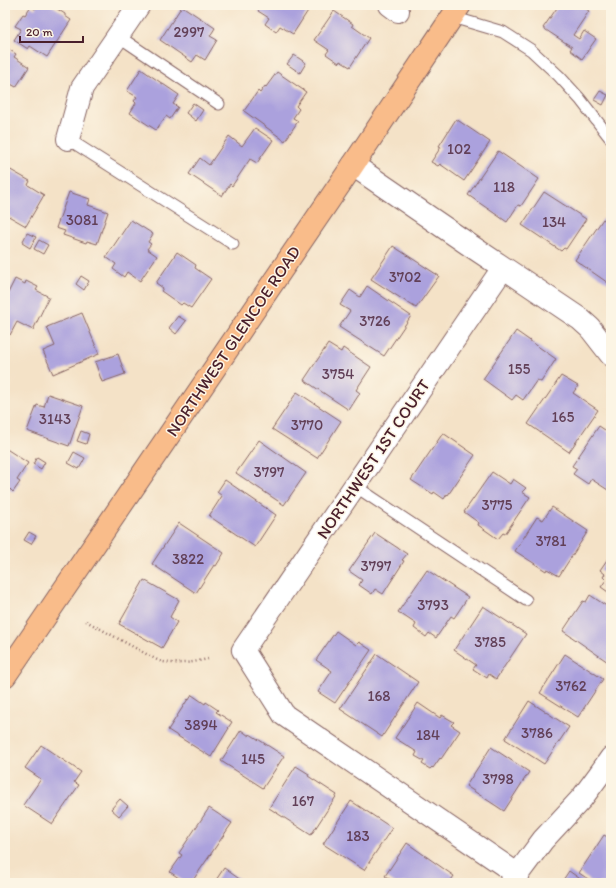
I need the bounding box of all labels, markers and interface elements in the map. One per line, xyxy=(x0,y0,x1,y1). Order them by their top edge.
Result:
scale bar xyxy=(20,18,83,44)
house number: 2997 xyxy=(173,23,205,41)
text: 20 m xyxy=(26,25,53,39)
house number: 102 xyxy=(447,140,471,158)
house number: 118 xyxy=(493,178,515,196)
house number: 3081 xyxy=(66,211,98,229)
house number: 134 xyxy=(542,213,566,231)
street label: NORTHWEST GLENCOE ROAD xyxy=(162,242,304,440)
house number: 3702 xyxy=(389,268,421,286)
house number: 3726 xyxy=(359,312,391,330)
house number: 155 xyxy=(508,360,530,378)
house number: 3754 xyxy=(322,365,354,383)
street label: NORTHWEST 1ST COURT xyxy=(312,375,434,543)
house number: 165 xyxy=(552,408,575,426)
house number: 3143 xyxy=(39,410,71,428)
house number: 3770 xyxy=(291,416,323,434)
house number: 3797 xyxy=(254,463,285,481)
house number: 3775 xyxy=(482,496,513,514)
house number: 3781 xyxy=(536,532,566,550)
house number: 3822 xyxy=(172,550,204,568)
house number: 3797 xyxy=(361,557,392,575)
house number: 3793 xyxy=(417,596,449,614)
house number: 3785 xyxy=(474,633,506,651)
house number: 3762 xyxy=(555,677,587,695)
house number: 168 xyxy=(367,687,391,705)
house number: 3894 xyxy=(184,716,218,734)
house number: 3786 xyxy=(521,724,553,742)
house number: 184 xyxy=(416,726,440,744)
house number: 145 xyxy=(241,750,265,768)
house number: 3798 xyxy=(482,770,514,788)
house number: 167 xyxy=(292,792,315,810)
house number: 183 xyxy=(346,827,370,845)

